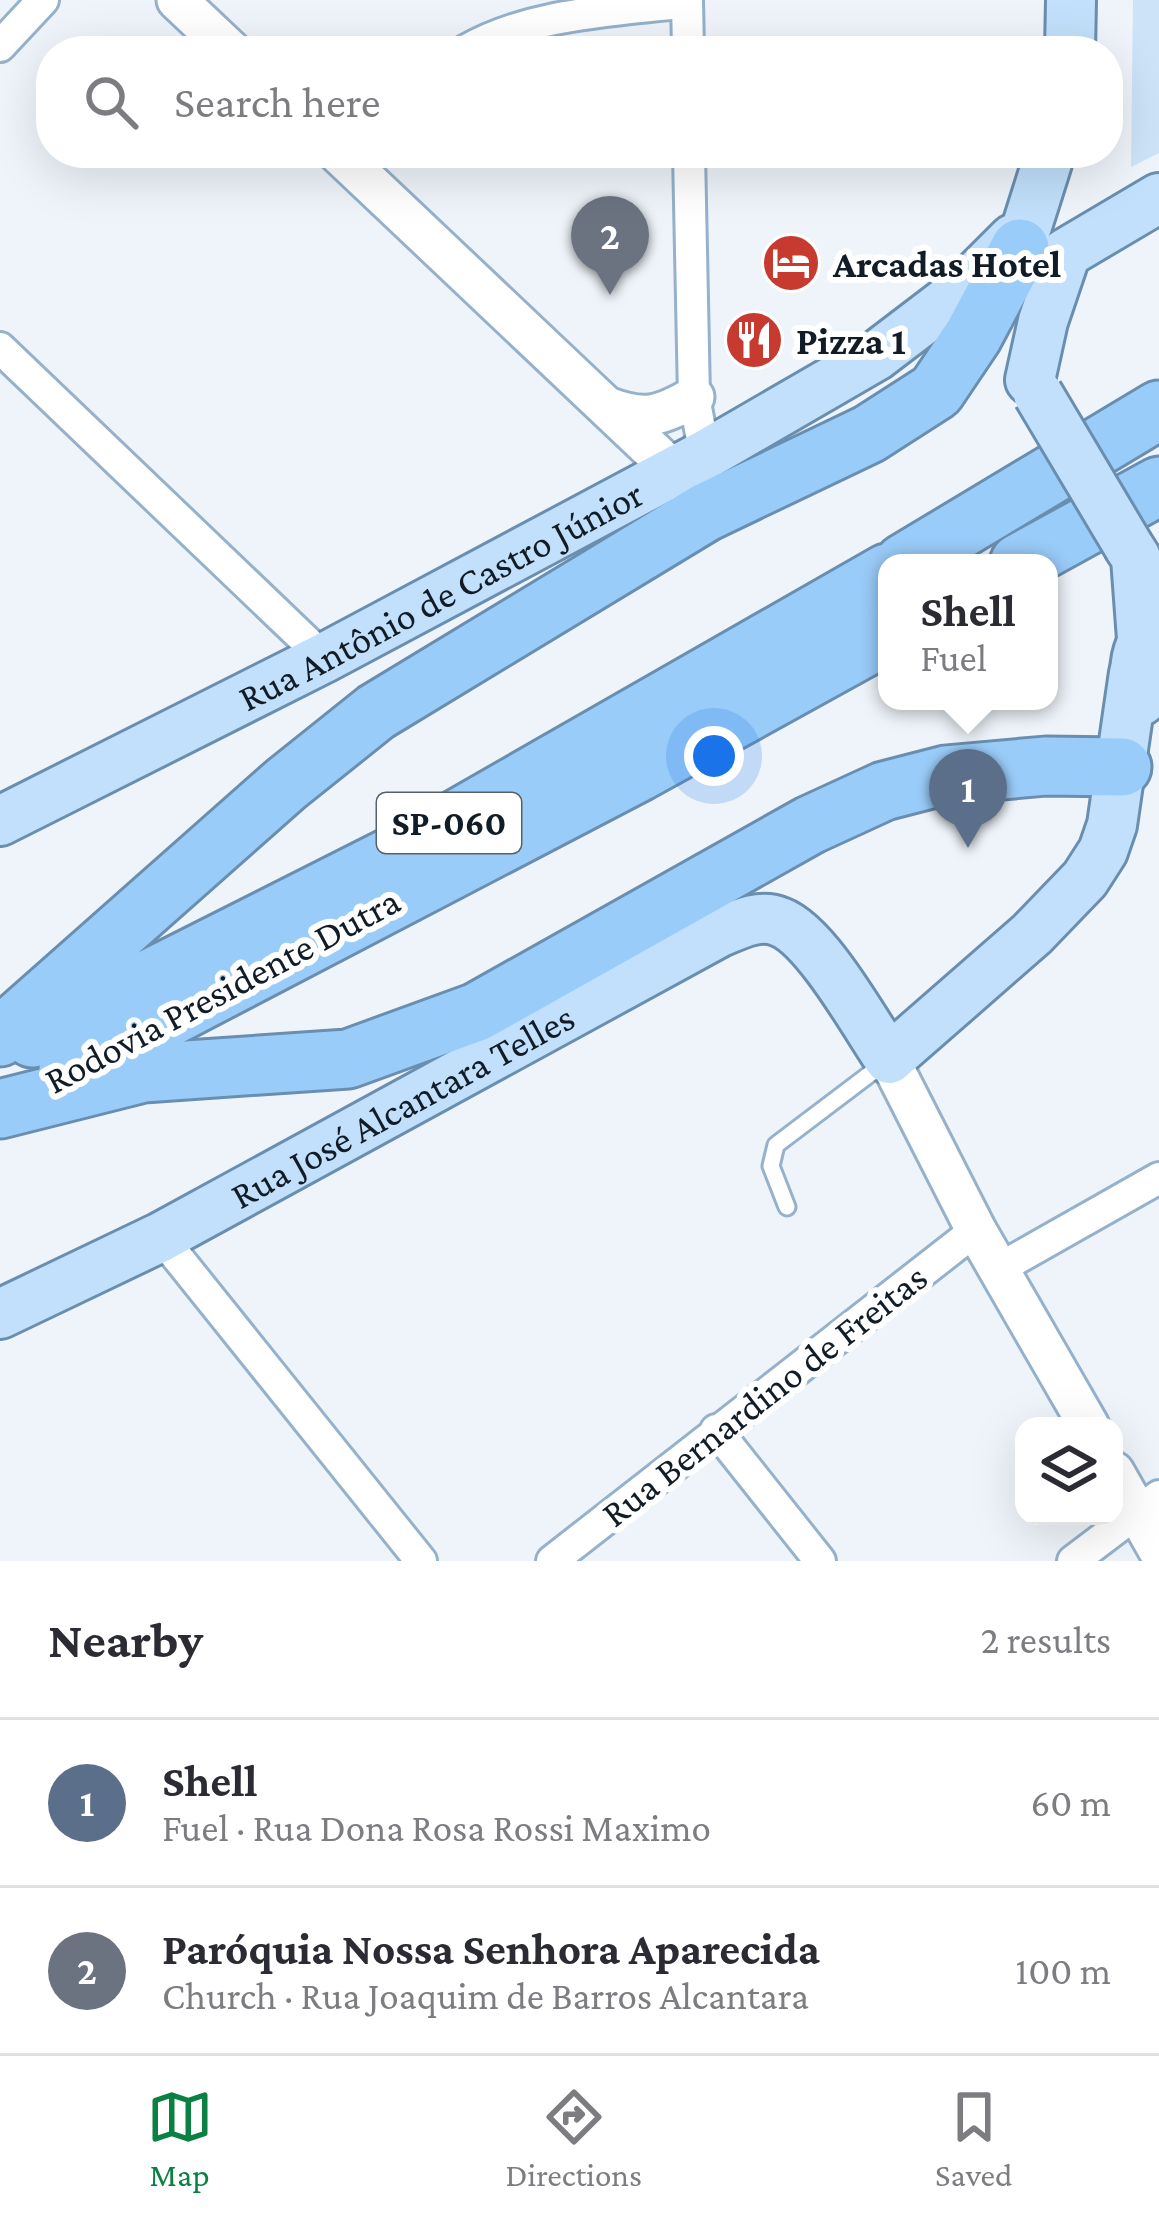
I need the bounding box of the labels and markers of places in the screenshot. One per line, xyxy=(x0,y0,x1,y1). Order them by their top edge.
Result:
pin: 2 xyxy=(571,196,649,295)
hotel icon: Arcadas Hotel xyxy=(760,232,822,294)
place label: Arcadas Hotel xyxy=(832,242,1061,285)
restaurant icon: Pizza 1 xyxy=(723,309,785,371)
place label: Pizza 1 xyxy=(796,319,906,362)
pin: 1 xyxy=(929,749,1007,848)

